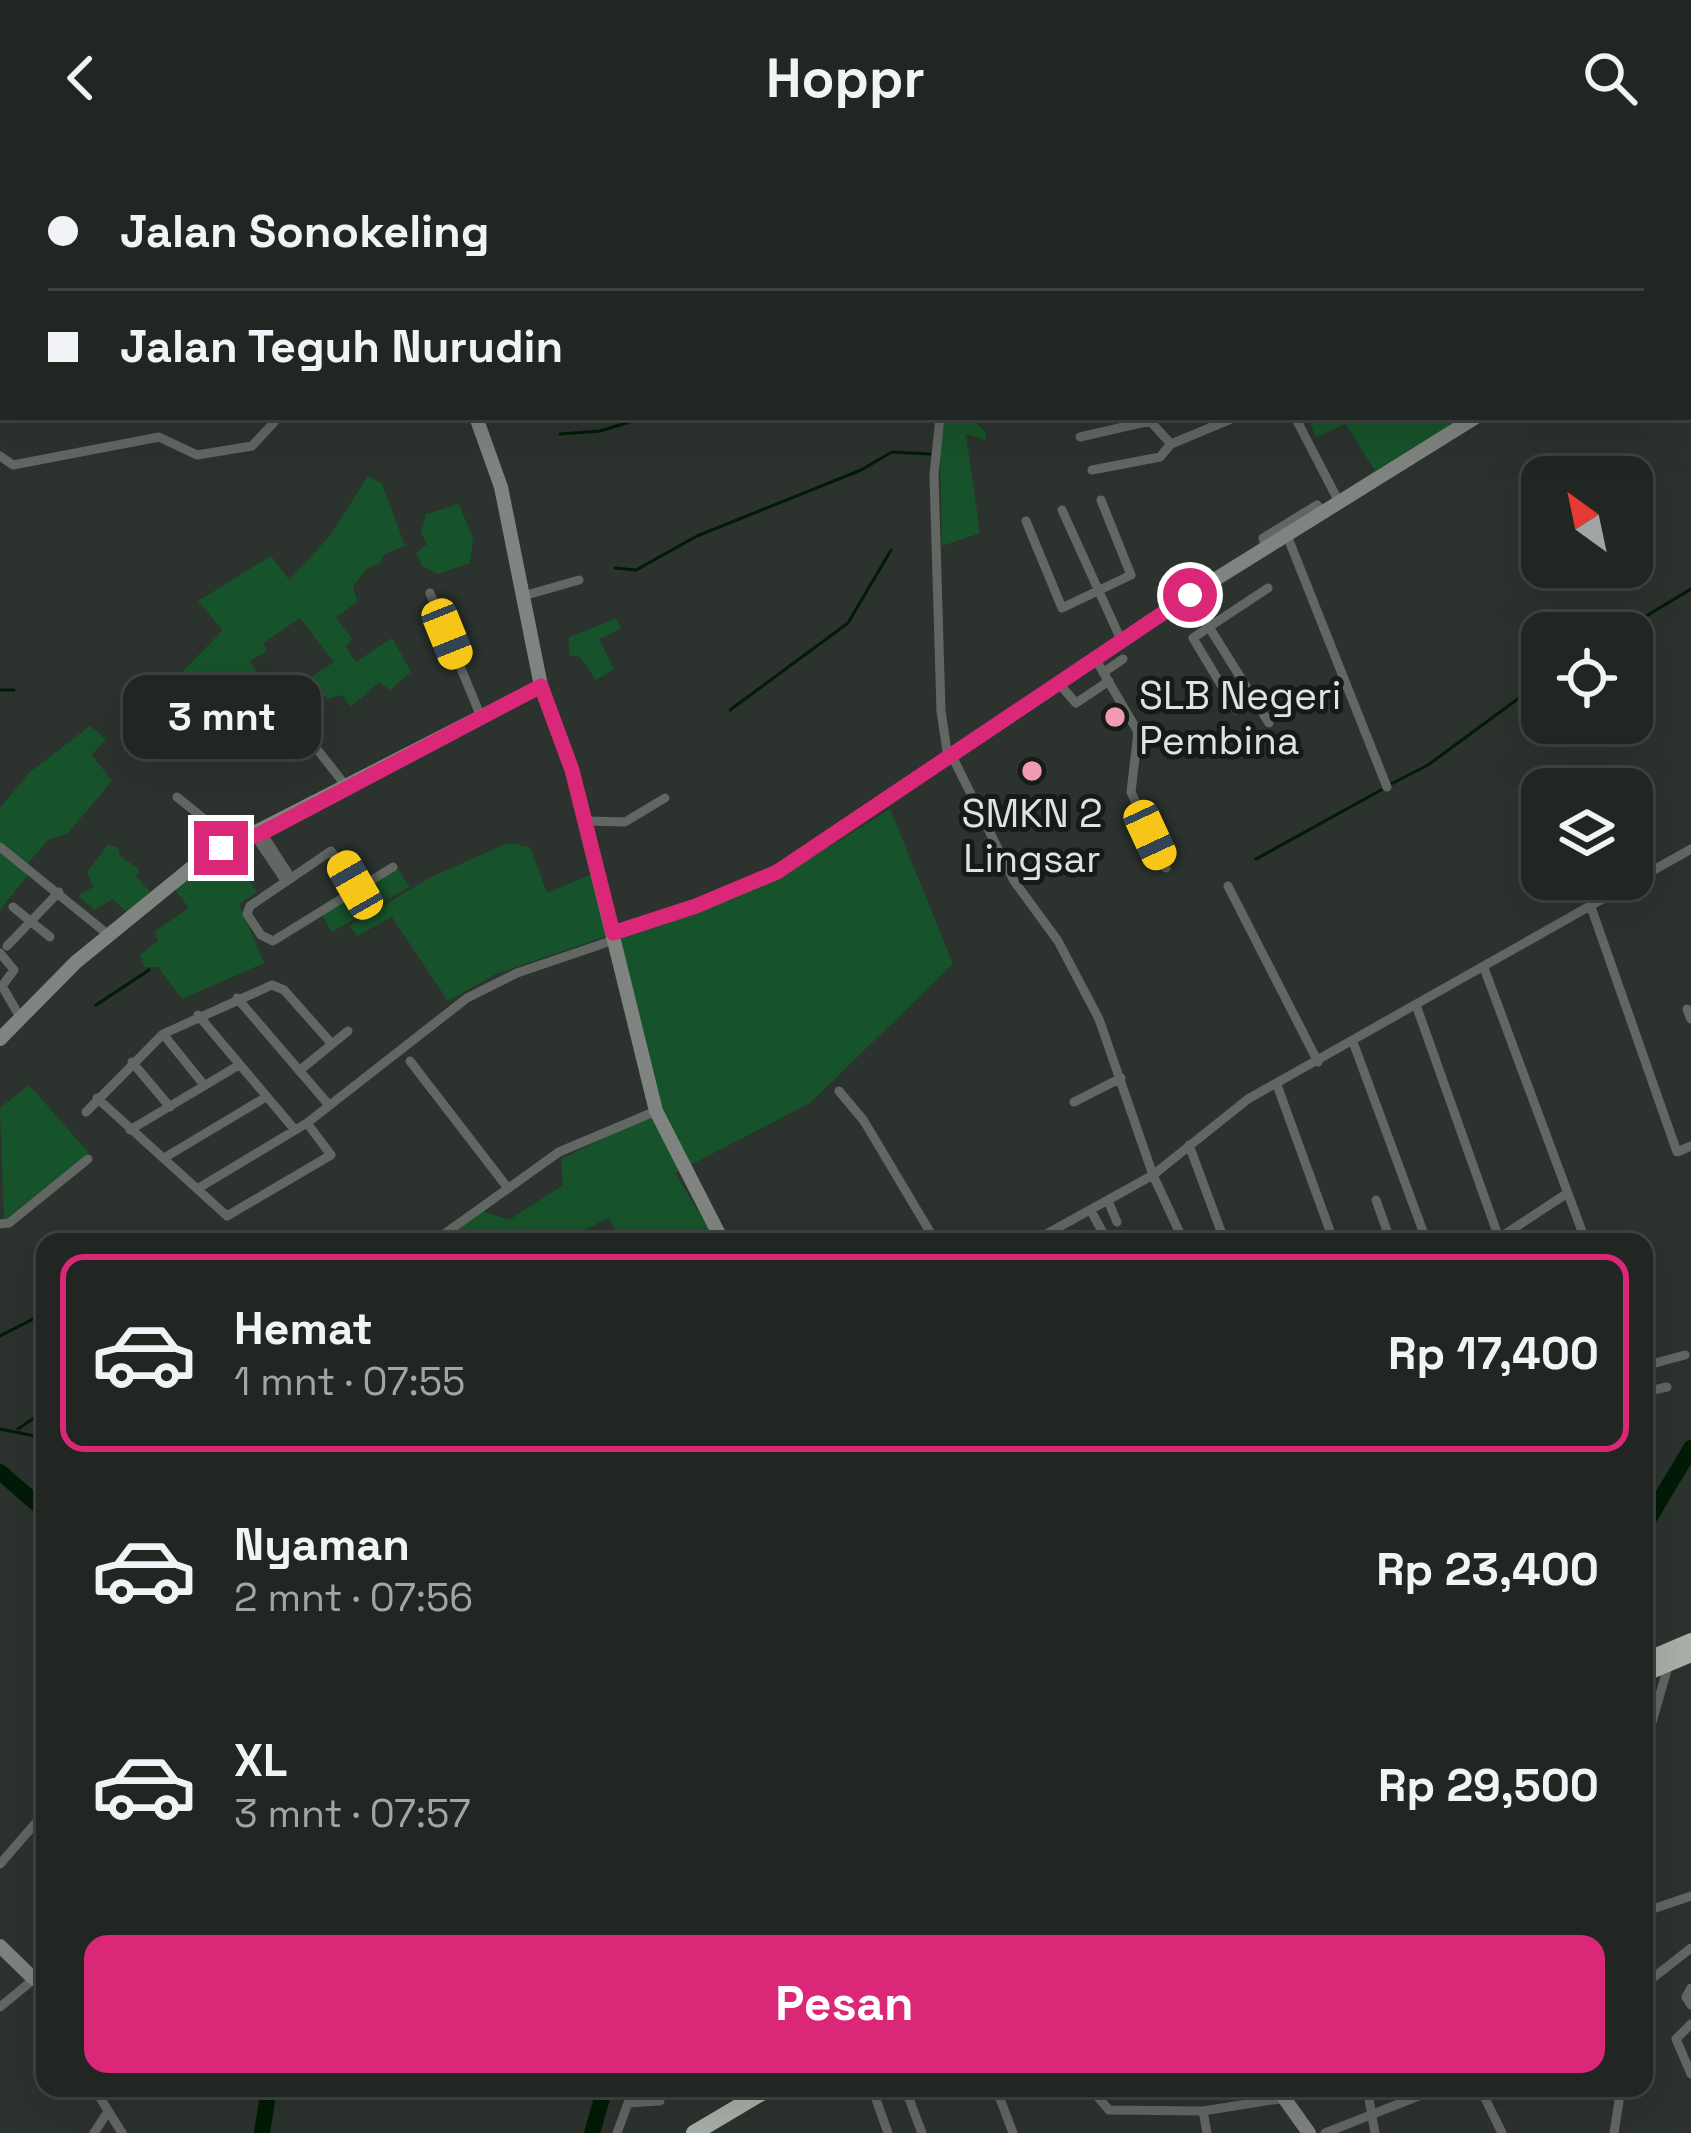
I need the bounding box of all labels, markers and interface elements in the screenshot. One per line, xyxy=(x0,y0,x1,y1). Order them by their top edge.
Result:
text: Hoppr xyxy=(766,44,925,113)
icon: back xyxy=(48,45,114,111)
icon: search xyxy=(1577,45,1643,111)
text: Jalan Sonokeling xyxy=(120,203,490,260)
text: Jalan Teguh Nurudin xyxy=(120,318,563,375)
north arrow xyxy=(1521,456,1653,588)
map controls xyxy=(1521,456,1653,900)
route start xyxy=(1163,568,1217,622)
car xyxy=(417,594,477,674)
button: locate xyxy=(1521,612,1653,744)
place label: SLB Negeri Pembina xyxy=(1139,671,1341,765)
callout: 3 mnt xyxy=(122,674,320,758)
text: 3 mnt xyxy=(168,692,276,741)
marker: SLB Negeri Pembina xyxy=(1102,704,1128,730)
marker: SMKN 2 Lingsar xyxy=(1019,758,1045,784)
button: layers xyxy=(1521,768,1653,900)
place label: SMKN 2 Lingsar xyxy=(962,789,1102,883)
car xyxy=(1118,795,1182,875)
route end xyxy=(194,821,248,875)
car xyxy=(321,845,389,925)
icon: car xyxy=(90,1299,198,1407)
text: Hemat xyxy=(234,1300,373,1357)
text: Rp 17,400 xyxy=(1388,1325,1599,1382)
text: 1 mnt · 07:55 xyxy=(234,1357,465,1406)
icon: car xyxy=(90,1515,198,1623)
text: Nyaman xyxy=(234,1516,410,1573)
text: Rp 23,400 xyxy=(1376,1541,1599,1598)
text: 2 mnt · 07:56 xyxy=(234,1573,473,1622)
icon: car xyxy=(90,1731,198,1839)
text: XL xyxy=(234,1732,287,1789)
text: Rp 29,500 xyxy=(1378,1757,1599,1814)
text: 3 mnt · 07:57 xyxy=(234,1789,471,1838)
button: Pesan xyxy=(84,1935,1605,2073)

